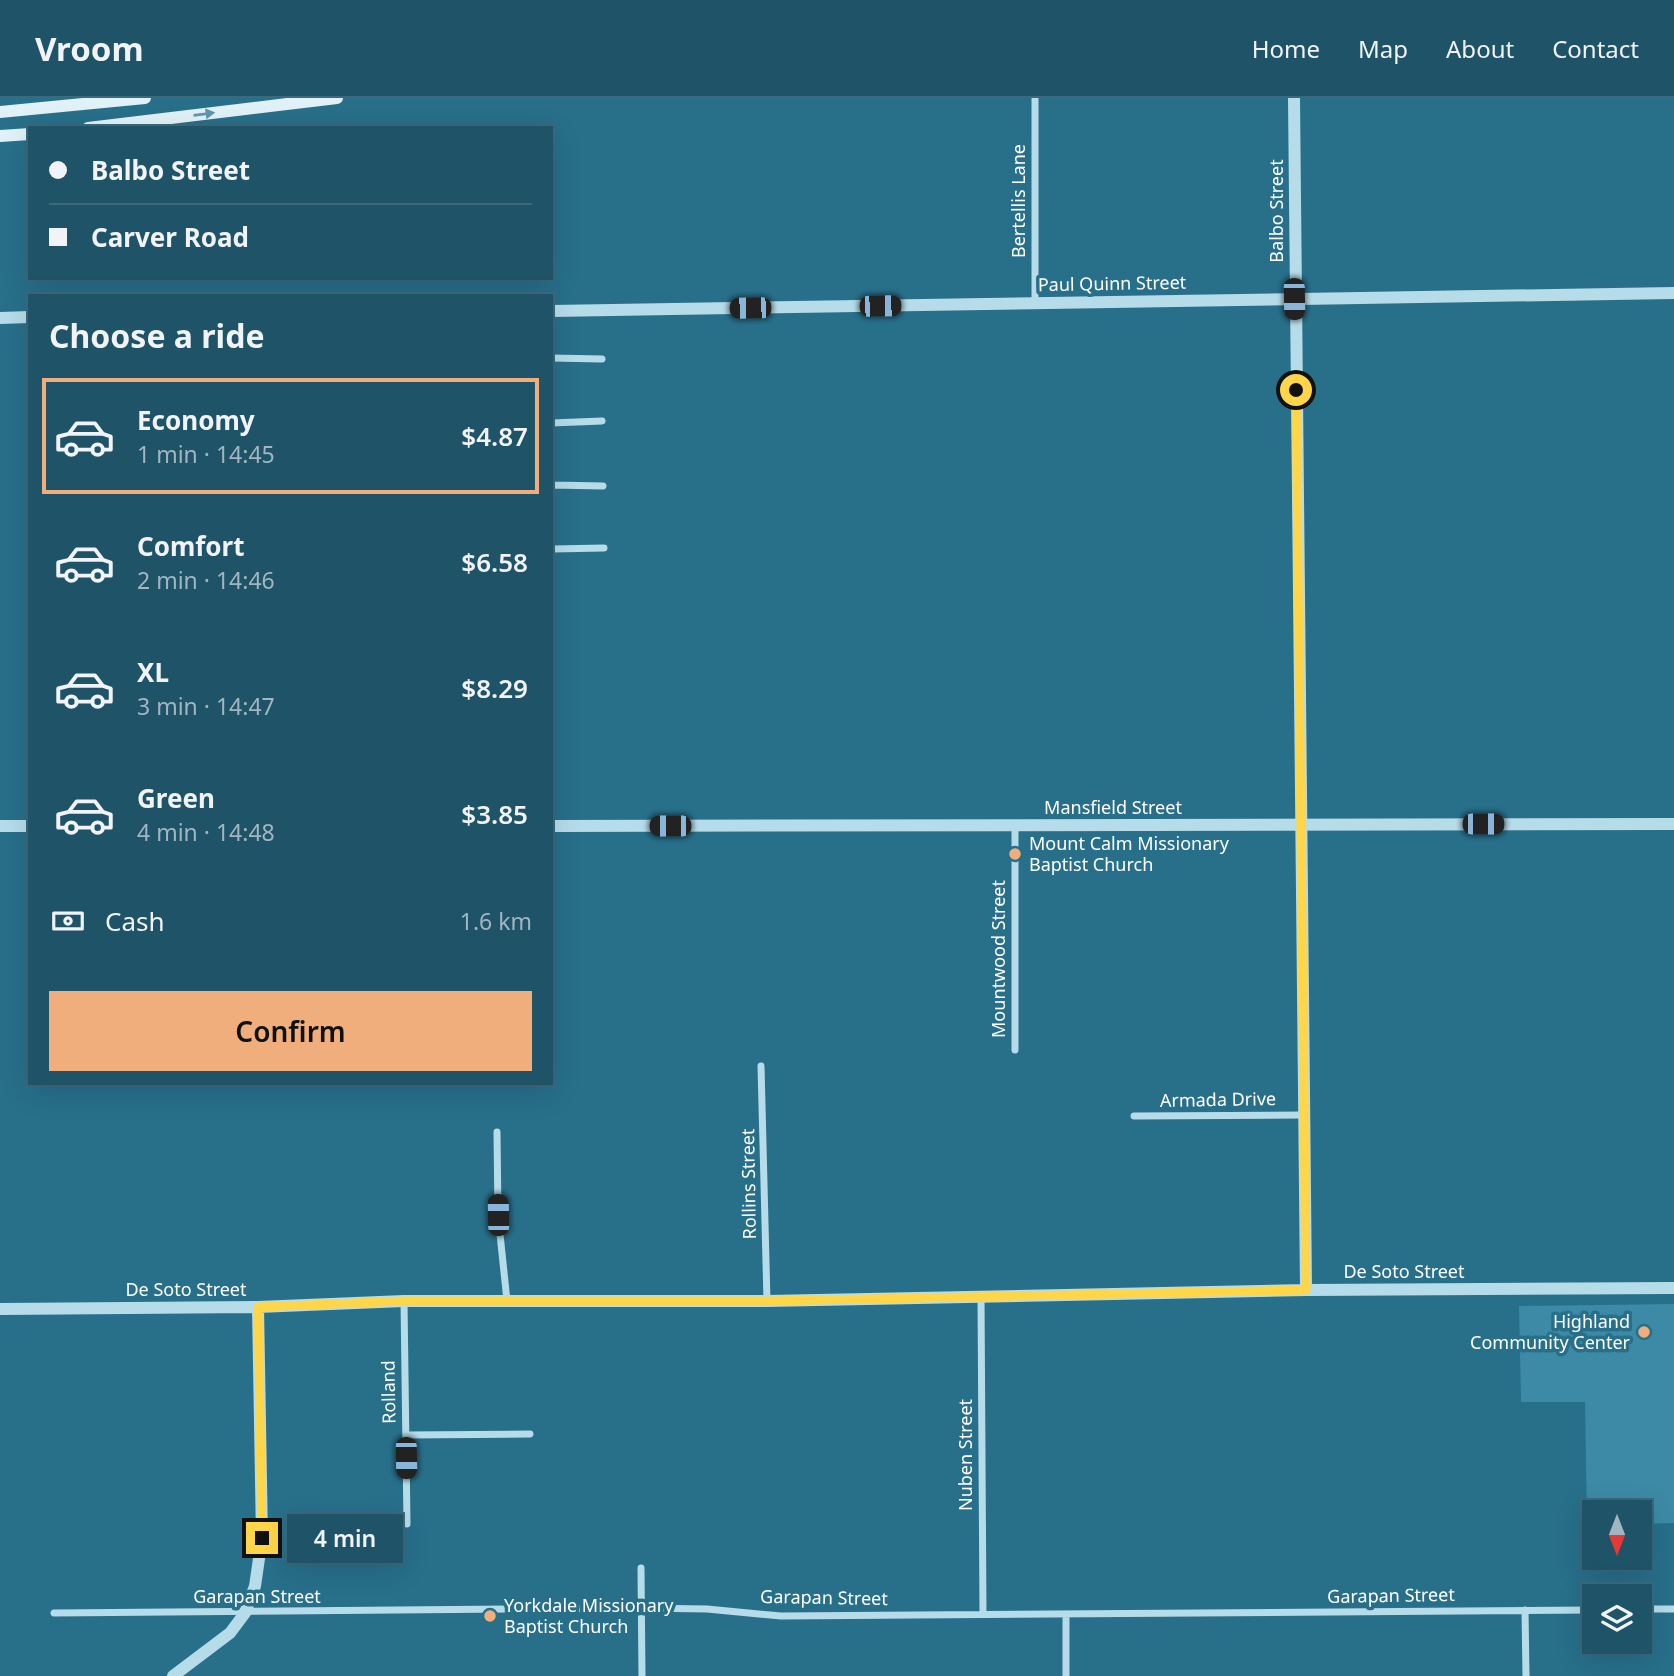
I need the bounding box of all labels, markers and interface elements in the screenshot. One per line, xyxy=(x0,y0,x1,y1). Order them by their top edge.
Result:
text: Vroom xyxy=(35,26,144,71)
text: Home xyxy=(1252,32,1320,65)
text: Map xyxy=(1358,32,1408,65)
text: About xyxy=(1446,32,1514,65)
text: Contact xyxy=(1552,32,1639,65)
one-way arrow xyxy=(193,108,215,119)
street label: Bertellis Lane xyxy=(1006,144,1030,258)
text: Balbo Street xyxy=(91,152,250,188)
street label: Balbo Street xyxy=(1264,159,1288,263)
text: Carver Road xyxy=(91,219,249,255)
street label: Paul Quinn Street xyxy=(1038,270,1187,296)
car xyxy=(1284,278,1305,320)
car xyxy=(859,295,902,317)
car xyxy=(729,297,772,319)
text: Choose a ride xyxy=(49,314,265,357)
route start xyxy=(1280,374,1312,406)
text: Economy xyxy=(137,402,255,438)
icon: car xyxy=(53,405,116,468)
text: $4.87 xyxy=(461,418,528,454)
text: 1 min · 14:45 xyxy=(137,438,275,470)
text: Comfort xyxy=(137,528,245,564)
icon: car xyxy=(53,531,116,594)
text: $6.58 xyxy=(461,544,528,580)
text: 2 min · 14:46 xyxy=(137,564,275,596)
text: XL xyxy=(137,654,169,690)
icon: car xyxy=(53,657,116,720)
text: $8.29 xyxy=(461,670,528,706)
text: 3 min · 14:47 xyxy=(137,690,275,722)
text: Green xyxy=(137,780,215,816)
icon: car xyxy=(53,783,116,846)
street label: Mansfield Street xyxy=(1044,795,1182,819)
text: $3.85 xyxy=(461,796,528,832)
car xyxy=(1463,814,1505,835)
text: 4 min · 14:48 xyxy=(137,816,275,848)
car xyxy=(650,816,692,837)
place label: Mount Calm Missionary Baptist Church xyxy=(1029,831,1230,876)
marker: Mount Calm Missionary Baptist Church xyxy=(1007,846,1023,862)
street label: Mountwood Street xyxy=(986,880,1010,1038)
icon: cash xyxy=(49,902,87,940)
text: Cash xyxy=(105,903,165,939)
text: 1.6 km xyxy=(460,905,532,937)
button: Confirm xyxy=(49,991,532,1071)
street label: Armada Drive xyxy=(1160,1086,1276,1112)
street label: Rollins Street xyxy=(735,1128,761,1240)
car xyxy=(488,1194,509,1236)
street label: De Soto Street xyxy=(1343,1259,1465,1283)
street label: De Soto Street xyxy=(125,1277,247,1301)
place label: Highland Community Center xyxy=(1470,1309,1631,1354)
marker: Highland Community Center xyxy=(1636,1324,1652,1340)
street label: Rolland xyxy=(375,1360,401,1424)
street label: Nuben Street xyxy=(953,1398,977,1511)
car xyxy=(396,1437,417,1479)
north arrow xyxy=(1582,1500,1652,1570)
map controls xyxy=(1582,1500,1652,1654)
callout: 4 min xyxy=(286,1514,402,1562)
route end xyxy=(246,1522,278,1554)
text: 4 min xyxy=(314,1522,376,1554)
street label: Garapan Street xyxy=(1327,1582,1455,1608)
street label: Garapan Street xyxy=(193,1584,321,1608)
street label: Garapan Street xyxy=(760,1584,889,1610)
button: layers xyxy=(1582,1584,1652,1654)
place label: Yorkdale Missionary Baptist Church xyxy=(504,1593,674,1638)
marker: Yorkdale Missionary Baptist Church xyxy=(482,1608,498,1624)

